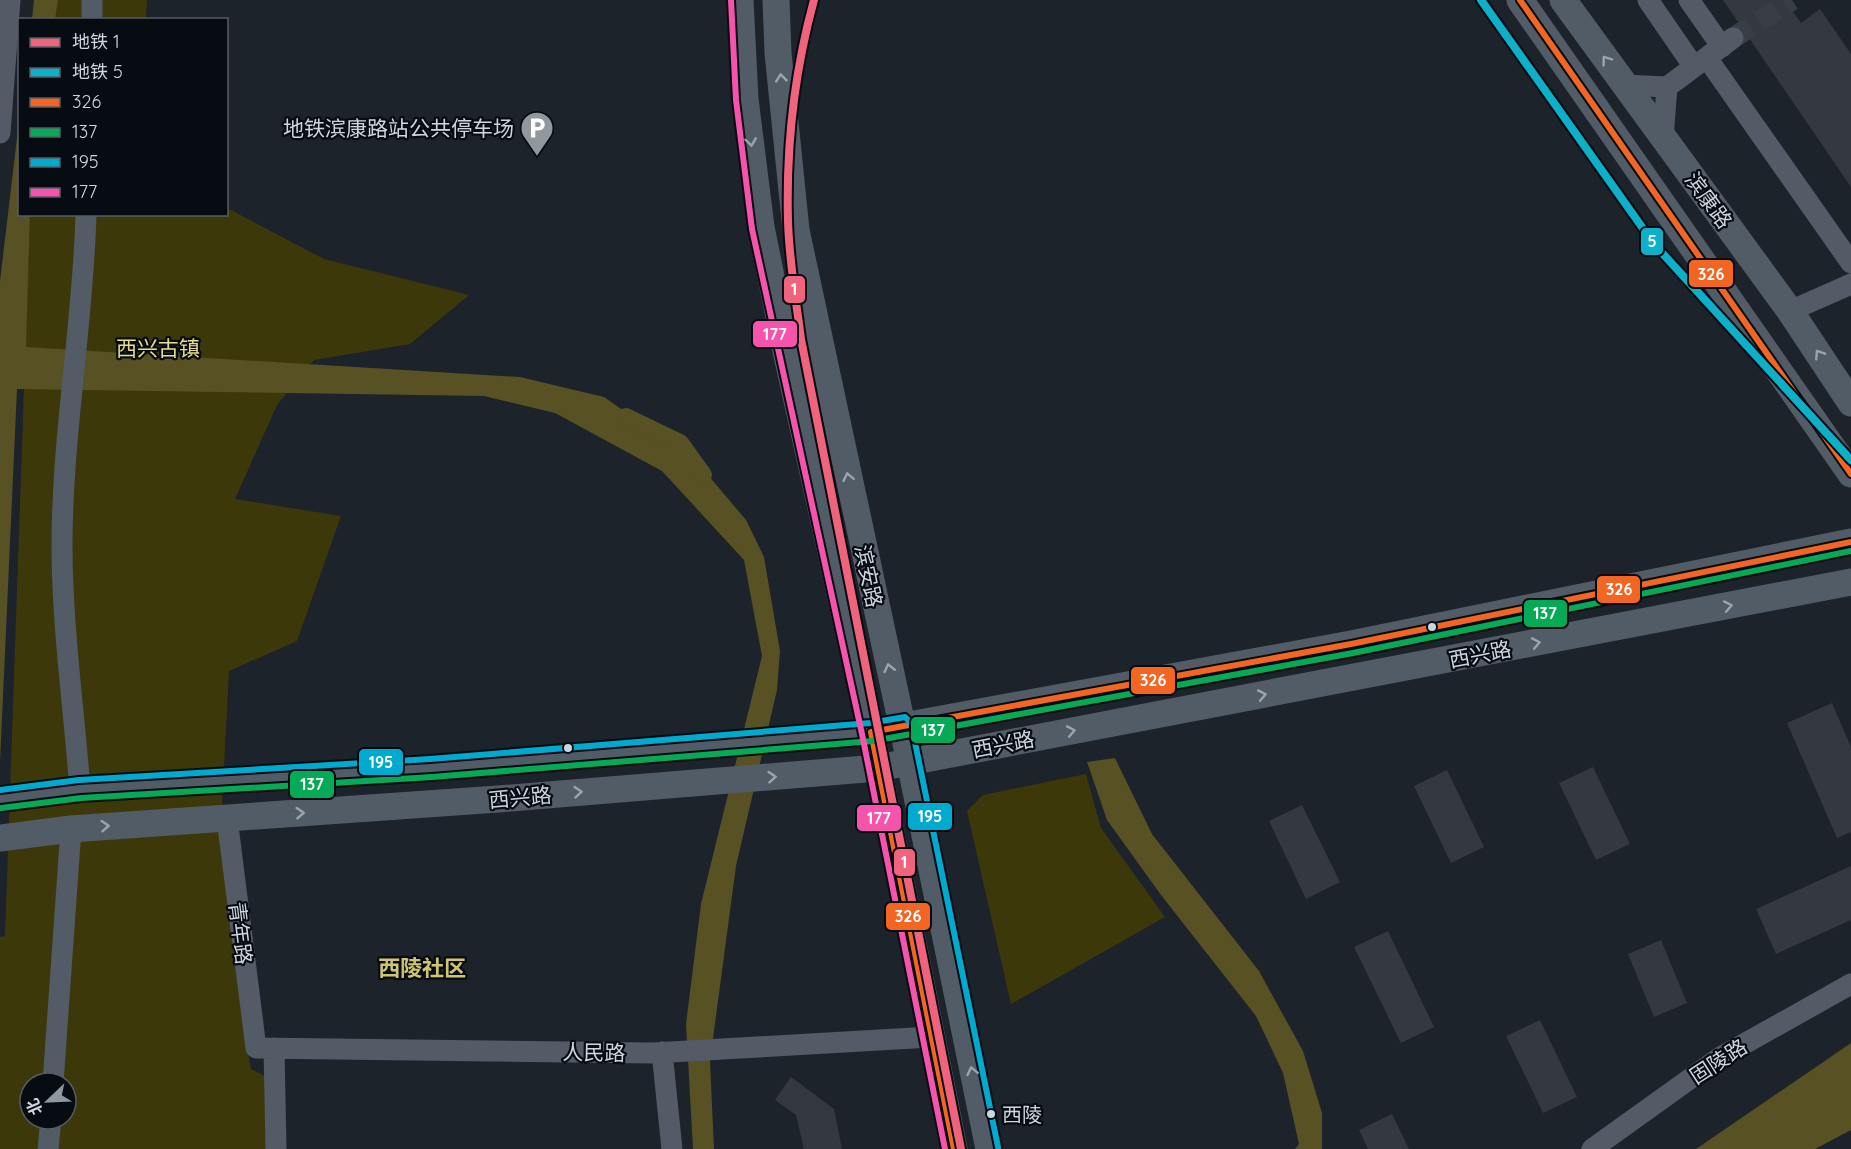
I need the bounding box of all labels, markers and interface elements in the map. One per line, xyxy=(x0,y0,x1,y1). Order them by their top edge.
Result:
legend xyxy=(18,18,228,216)
text: 地铁 1 xyxy=(72,30,120,53)
one-way arrow xyxy=(1602,56,1613,67)
text: 地铁 5 xyxy=(72,60,123,83)
one-way arrow xyxy=(775,74,788,83)
text: 326 xyxy=(72,90,101,113)
parking icon: 地铁滨康路站公共停车场 xyxy=(519,110,555,157)
place label: 地铁滨康路站公共停车场 xyxy=(283,115,514,141)
text: 137 xyxy=(72,120,97,143)
one-way arrow xyxy=(745,137,757,147)
text: 195 xyxy=(72,150,99,173)
street label: 滨康路 xyxy=(1680,167,1738,233)
text: 177 xyxy=(72,180,97,203)
line badge: 5 xyxy=(1640,227,1664,256)
text: 5 xyxy=(1647,231,1657,251)
line badge: 326 xyxy=(1688,259,1734,288)
text: 326 xyxy=(1698,264,1724,284)
line badge: 1 xyxy=(783,275,806,304)
text: 1 xyxy=(791,279,797,299)
line badge: 177 xyxy=(752,320,798,348)
text: 177 xyxy=(763,324,787,344)
park label: 西兴古镇 xyxy=(116,335,200,361)
one-way arrow xyxy=(1815,350,1826,361)
one-way arrow xyxy=(842,473,855,483)
street label: 滨安路 xyxy=(850,542,888,610)
line badge: 326 xyxy=(1596,575,1641,604)
text: 326 xyxy=(1606,579,1632,599)
line badge: 137 xyxy=(1523,599,1568,628)
one-way arrow xyxy=(1722,600,1732,613)
text: 137 xyxy=(1533,603,1557,623)
unlabelled marker xyxy=(1426,621,1438,633)
street label: 西兴路 xyxy=(1447,635,1513,673)
one-way arrow xyxy=(1531,637,1541,650)
one-way arrow xyxy=(883,663,896,673)
line badge: 326 xyxy=(1130,666,1176,695)
text: 326 xyxy=(1140,670,1166,690)
one-way arrow xyxy=(1257,689,1267,702)
line badge: 137 xyxy=(910,716,956,744)
text: 137 xyxy=(921,720,945,740)
street label: 西兴路 xyxy=(970,725,1036,763)
one-way arrow xyxy=(1065,725,1075,738)
unlabelled marker xyxy=(562,742,574,754)
line badge: 195 xyxy=(358,748,404,776)
text: 195 xyxy=(369,752,393,772)
line badge: 137 xyxy=(289,770,335,799)
one-way arrow xyxy=(768,770,777,783)
text: 137 xyxy=(300,774,324,794)
street label: 西兴路 xyxy=(487,781,553,813)
one-way arrow xyxy=(573,786,582,799)
line badge: 195 xyxy=(907,802,953,831)
line badge: 177 xyxy=(856,804,902,832)
text: 195 xyxy=(918,806,942,826)
one-way arrow xyxy=(295,807,304,820)
text: 177 xyxy=(867,808,891,828)
one-way arrow xyxy=(101,820,110,833)
line badge: 1 xyxy=(893,848,916,877)
text: 1 xyxy=(901,852,907,872)
street label: 青年路 xyxy=(224,900,258,966)
line badge: 326 xyxy=(885,902,931,931)
text: 326 xyxy=(895,906,921,926)
district label: 西陵社区 xyxy=(378,954,466,982)
street label: 固陵路 xyxy=(1685,1033,1751,1089)
street label: 人民路 xyxy=(562,1038,626,1066)
one-way arrow xyxy=(967,1066,980,1076)
north arrow xyxy=(18,1071,78,1131)
text: 北 xyxy=(22,1096,47,1118)
place label: 西陵 xyxy=(1002,1102,1042,1127)
marker: 西陵 xyxy=(985,1108,997,1120)

